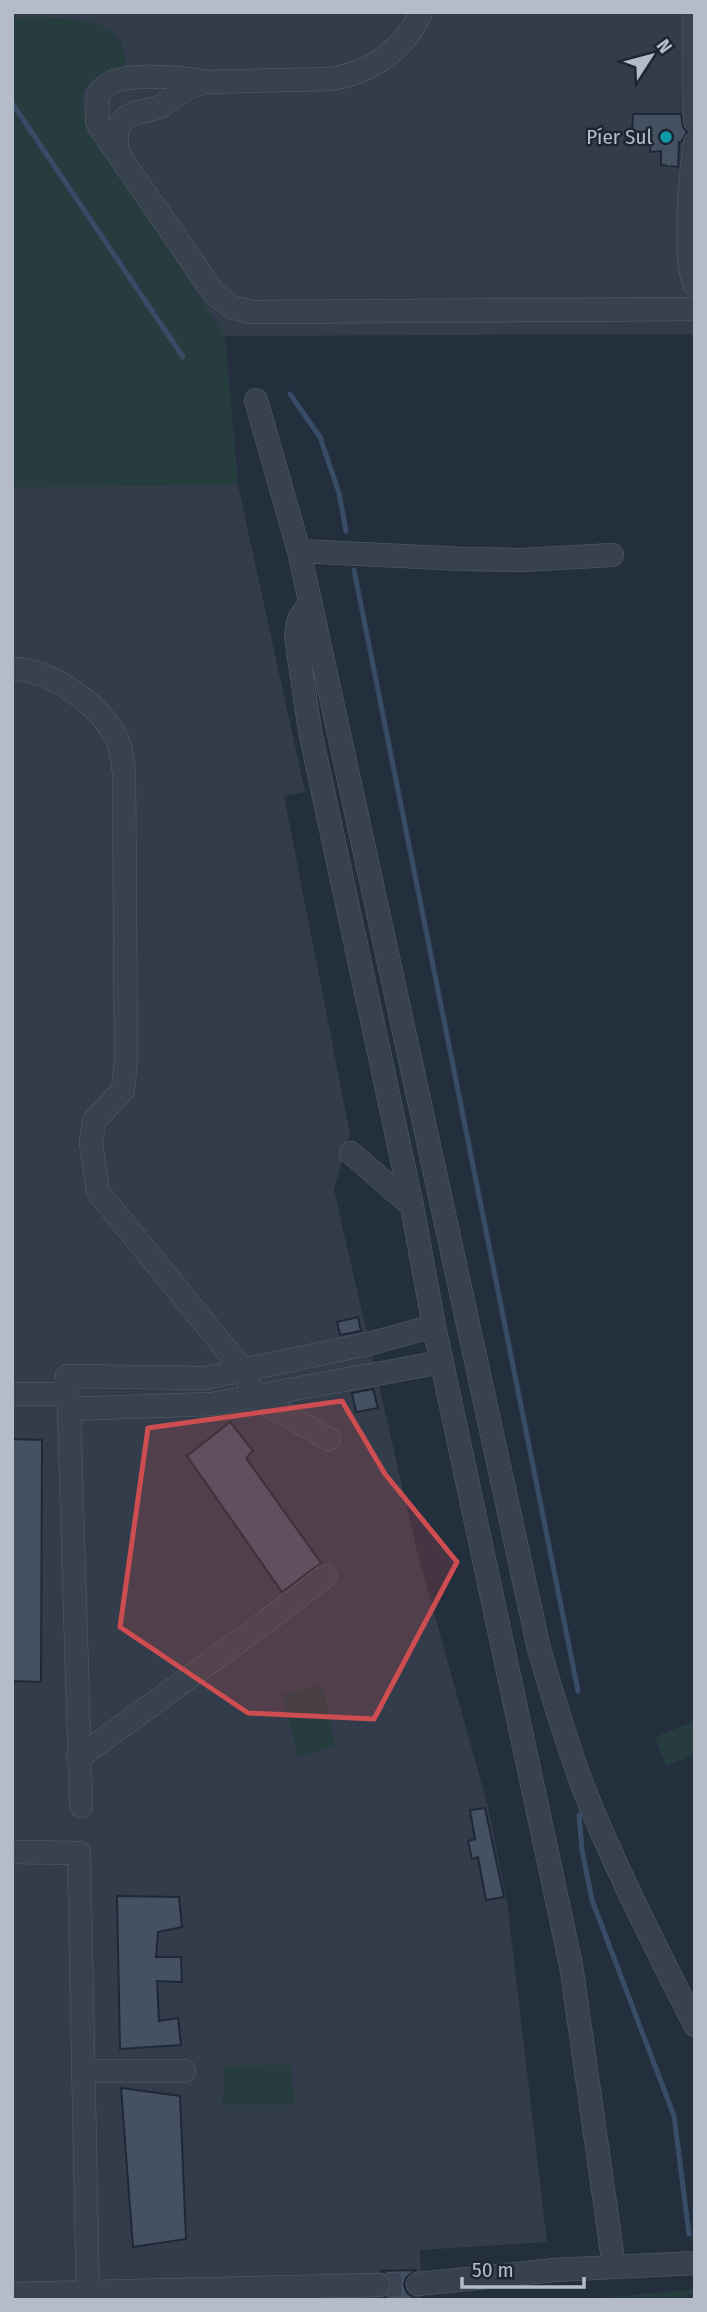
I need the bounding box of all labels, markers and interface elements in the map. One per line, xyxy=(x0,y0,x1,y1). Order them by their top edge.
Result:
north arrow xyxy=(616,21,686,91)
text: N xyxy=(652,35,677,58)
place label: Píer Sul xyxy=(586,124,652,150)
marker: Píer Sul xyxy=(658,129,674,145)
scale bar xyxy=(462,2246,584,2290)
text: 50 m xyxy=(472,2257,514,2283)

